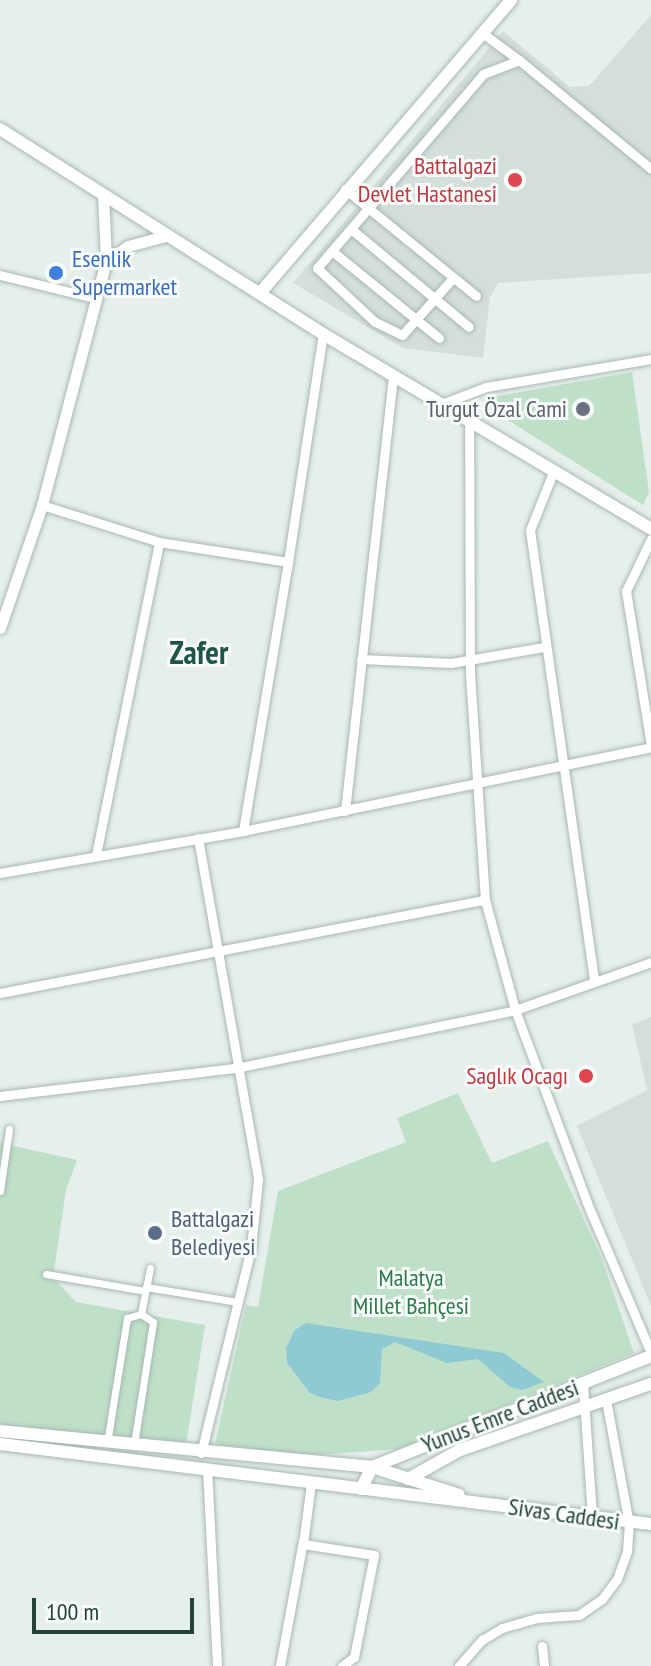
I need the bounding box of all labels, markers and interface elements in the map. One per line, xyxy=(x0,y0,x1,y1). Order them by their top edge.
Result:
place label: Battalgazi Devlet Hastanesi xyxy=(358,152,497,208)
marker: Battalgazi Devlet Hastanesi xyxy=(504,169,526,191)
place label: Esenlik Supermarket xyxy=(72,245,177,301)
marker: Esenlik Supermarket xyxy=(47,264,65,282)
place label: Turgut Özal Cami xyxy=(426,395,567,423)
marker: Turgut Özal Cami xyxy=(574,400,592,418)
district label: Zafer xyxy=(170,633,228,671)
place label: Saglık Ocagı xyxy=(466,1062,568,1090)
marker: Saglık Ocagı xyxy=(575,1065,597,1087)
place label: Battalgazi Belediyesi xyxy=(171,1205,256,1261)
marker: Battalgazi Belediyesi xyxy=(146,1224,164,1242)
park label: Malatya Millet Bahçesi xyxy=(353,1264,469,1320)
street label: Yunus Emre Caddesi xyxy=(417,1373,583,1459)
street label: Sivas Caddesi xyxy=(507,1492,621,1536)
scale bar xyxy=(36,1582,198,1632)
text: 100 m xyxy=(46,1596,99,1627)

